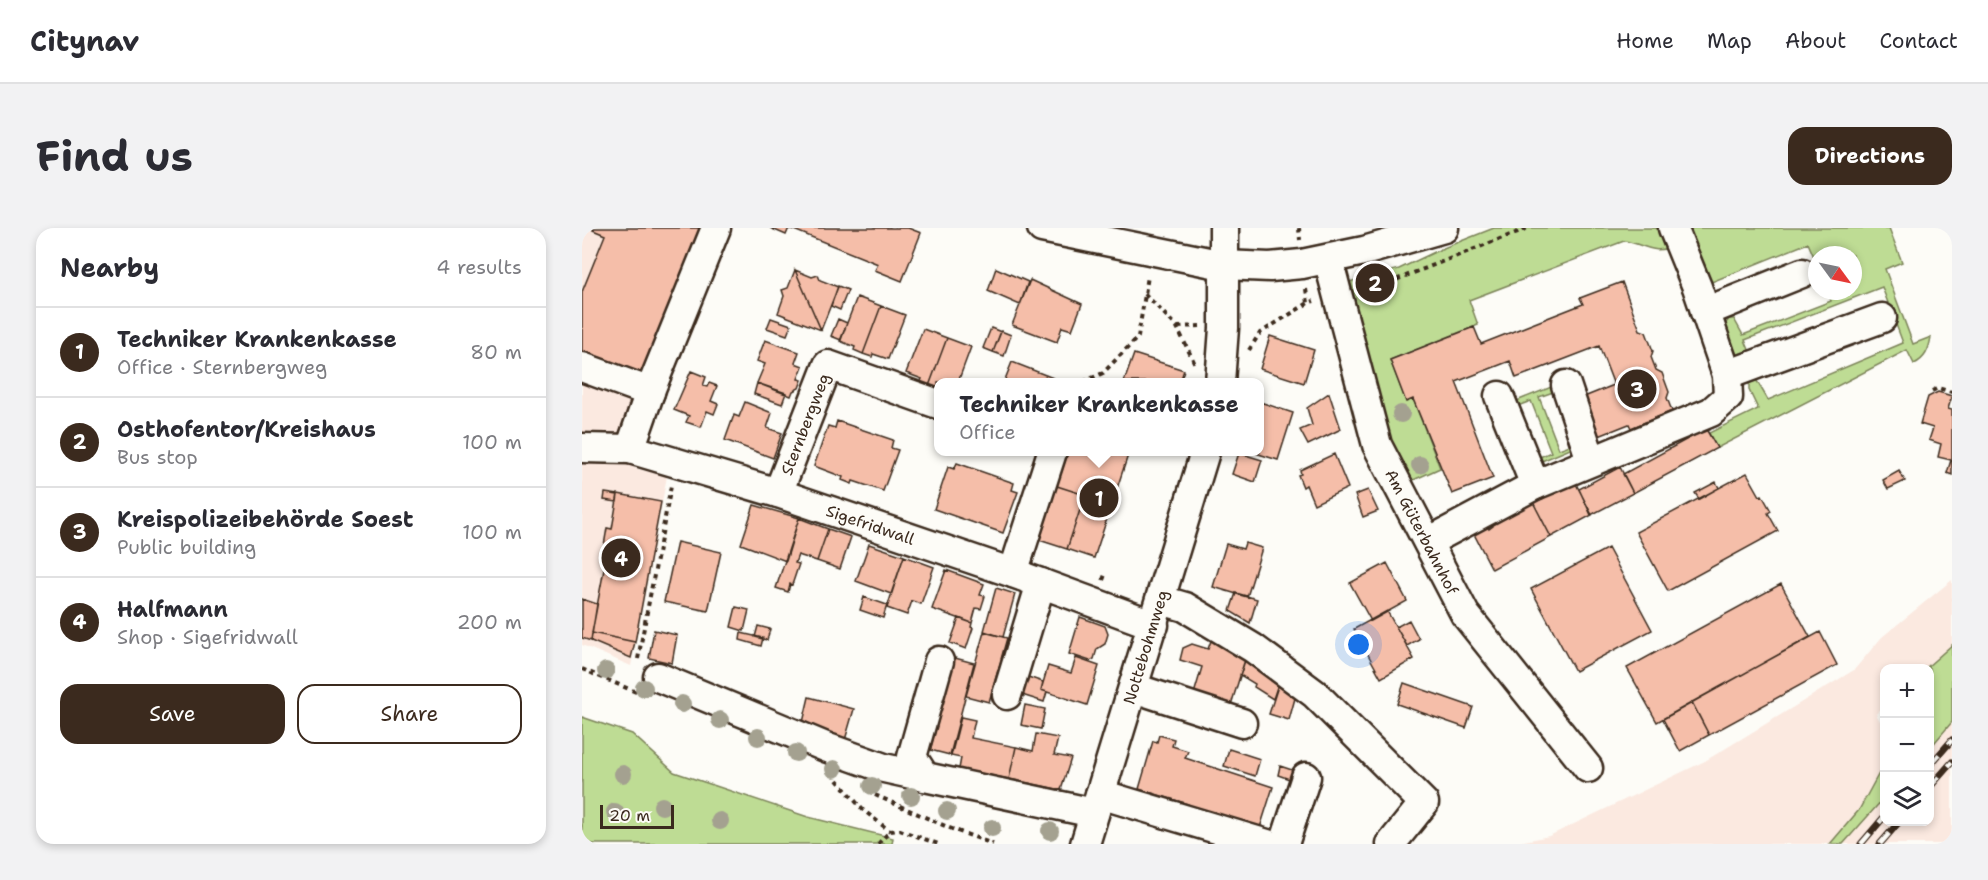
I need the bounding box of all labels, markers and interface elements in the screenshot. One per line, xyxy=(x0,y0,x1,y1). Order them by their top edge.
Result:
text: Citynav xyxy=(30,22,139,60)
text: Home xyxy=(1616,27,1674,55)
text: Map xyxy=(1707,27,1752,55)
text: About xyxy=(1785,27,1846,55)
text: Contact xyxy=(1879,27,1958,55)
button: Directions xyxy=(1788,127,1952,185)
text: Find us xyxy=(36,128,193,184)
north arrow xyxy=(1808,246,1862,300)
text: Nearby xyxy=(60,250,159,285)
text: 4 results xyxy=(436,254,522,280)
pin: 2 xyxy=(1356,260,1394,306)
text: Techniker Krankenkasse xyxy=(117,325,397,354)
text: 1 xyxy=(75,339,84,365)
text: 80 m xyxy=(470,339,522,365)
text: Office · Sternbergweg xyxy=(117,354,327,380)
pin: 3 xyxy=(1618,366,1656,412)
street label: Sternbergweg xyxy=(776,370,835,478)
popup xyxy=(934,378,1264,456)
text: Techniker Krankenkasse xyxy=(959,390,1239,419)
text: Osthofentor/Kreishaus xyxy=(117,415,376,444)
text: Office xyxy=(959,419,1016,445)
text: 2 xyxy=(73,429,87,455)
text: 100 m xyxy=(462,429,522,455)
text: Bus stop xyxy=(117,444,198,470)
street label: Am Güterbahnhof xyxy=(1380,466,1464,599)
pin: 1 xyxy=(1080,476,1118,520)
street label: Sigefridwall xyxy=(823,500,917,550)
text: Kreispolizeibehörde Soest xyxy=(117,505,413,534)
text: 3 xyxy=(73,519,87,545)
text: 100 m xyxy=(462,519,522,545)
text: Public building xyxy=(117,534,256,560)
pin: 4 xyxy=(602,536,640,580)
street label: Nottebohmweg xyxy=(1118,587,1173,707)
text: Halfmann xyxy=(117,595,228,624)
text: 4 xyxy=(73,609,87,635)
text: 200 m xyxy=(457,609,522,635)
text: Shop · Sigefridwall xyxy=(117,624,298,650)
your location xyxy=(1344,630,1373,659)
map controls xyxy=(1880,664,1934,826)
button: + xyxy=(1880,664,1934,718)
button: Save xyxy=(60,684,285,744)
button: Share xyxy=(297,684,522,744)
button: − xyxy=(1880,718,1934,772)
button: layers xyxy=(1880,772,1934,826)
scale bar xyxy=(600,802,674,830)
text: 20 m xyxy=(609,805,650,826)

